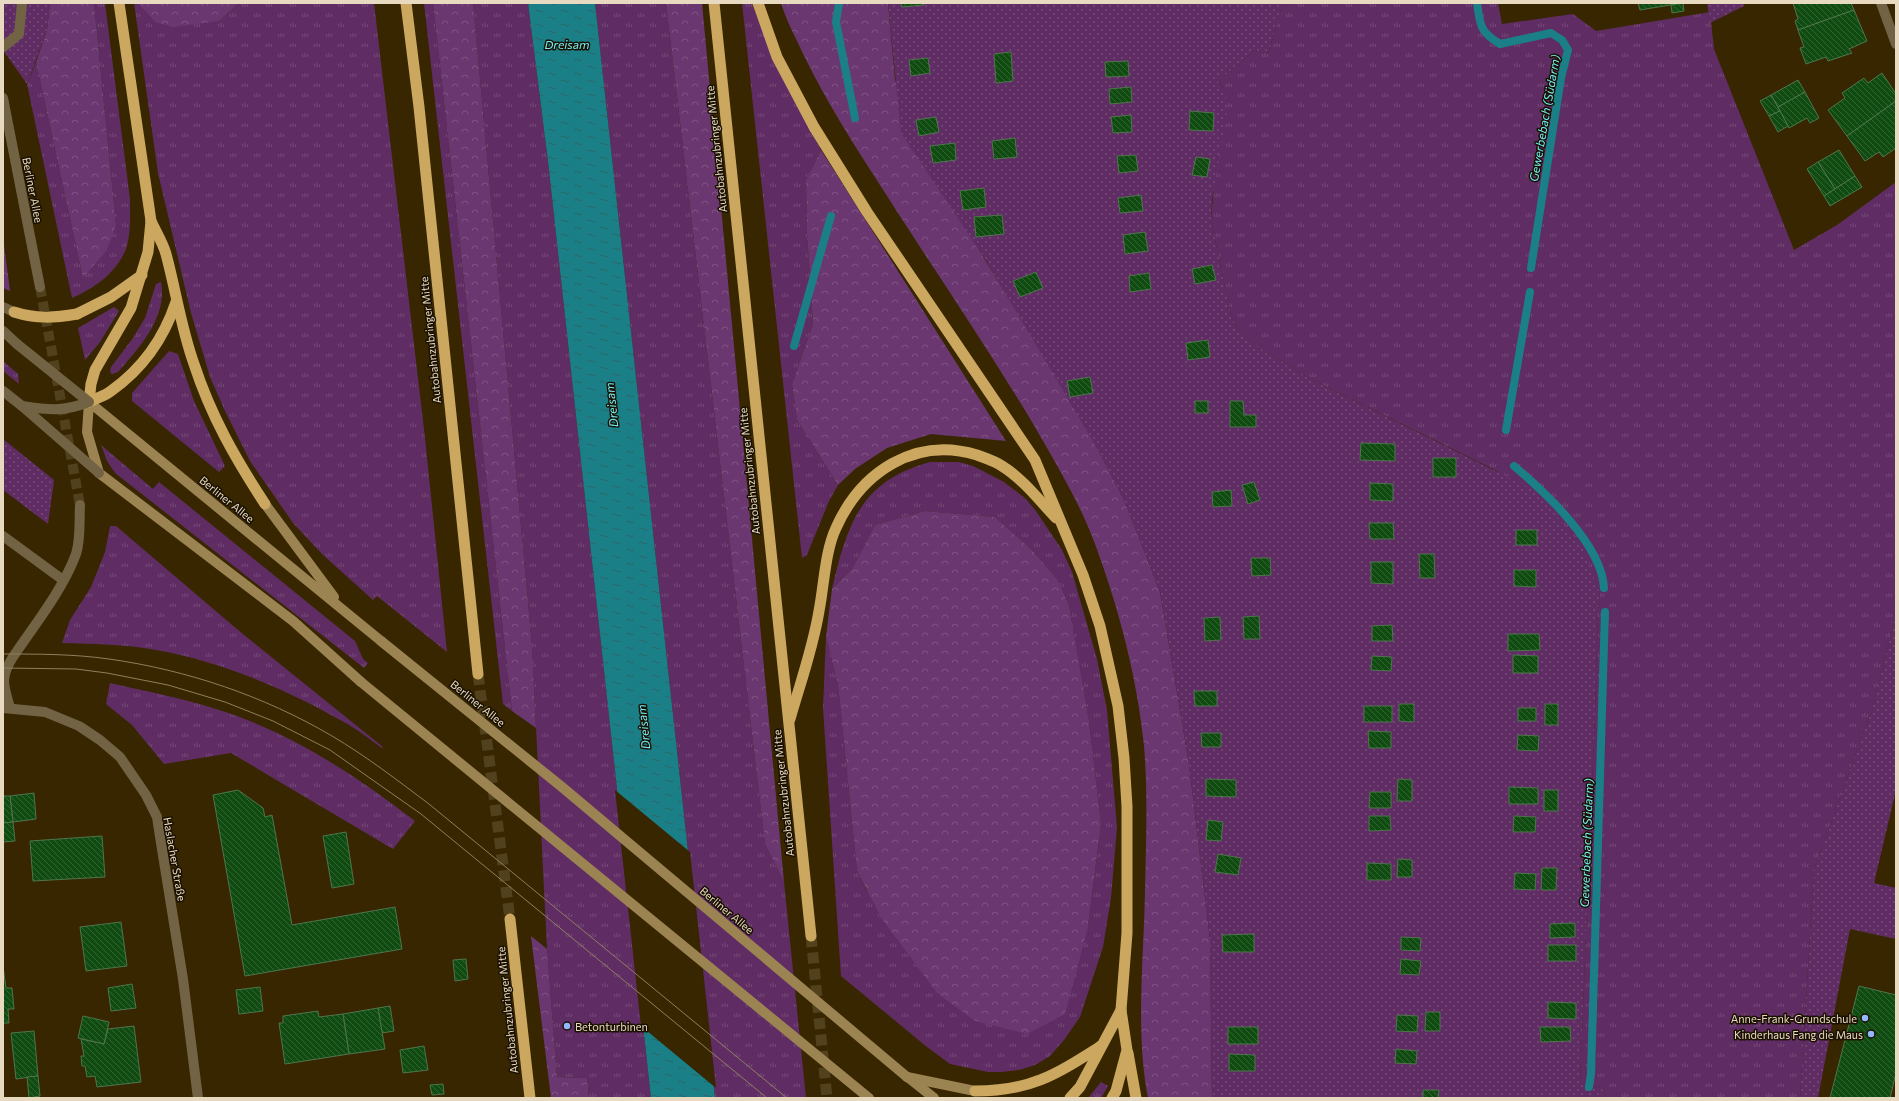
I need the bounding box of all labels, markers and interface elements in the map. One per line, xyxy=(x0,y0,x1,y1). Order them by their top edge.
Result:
water label: Dreisam xyxy=(544,37,590,51)
water label: Gewerbebach (Südarm) xyxy=(1526,53,1562,183)
street label: Autobahnzubringer Mitte xyxy=(703,85,729,213)
street label: Berliner Allee xyxy=(20,156,46,224)
street label: Autobahnzubringer Mitte xyxy=(417,276,443,404)
water label: Dreisam xyxy=(602,382,620,428)
street label: Autobahnzubringer Mitte xyxy=(736,407,762,535)
street label: Berliner Allee xyxy=(197,473,257,525)
street label: Berliner Allee xyxy=(448,677,508,729)
water label: Dreisam xyxy=(634,704,652,750)
street label: Autobahnzubringer Mitte xyxy=(770,729,796,857)
water label: Gewerbebach (Südarm) xyxy=(1577,778,1595,908)
street label: Haslacher Straße xyxy=(161,816,189,902)
street label: Berliner Allee xyxy=(697,884,757,936)
street label: Autobahnzubringer Mitte xyxy=(494,946,520,1074)
place label: Anne-Frank-Grundschule xyxy=(1731,1012,1857,1025)
marker: Anne-Frank-Grundschule xyxy=(1860,1013,1870,1023)
place label: Betonturbinen xyxy=(575,1020,648,1033)
marker: Betonturbinen xyxy=(562,1021,572,1031)
place label: Kinderhaus Fang die Maus xyxy=(1734,1028,1863,1041)
marker: Kinderhaus Fang die Maus xyxy=(1866,1029,1876,1039)

